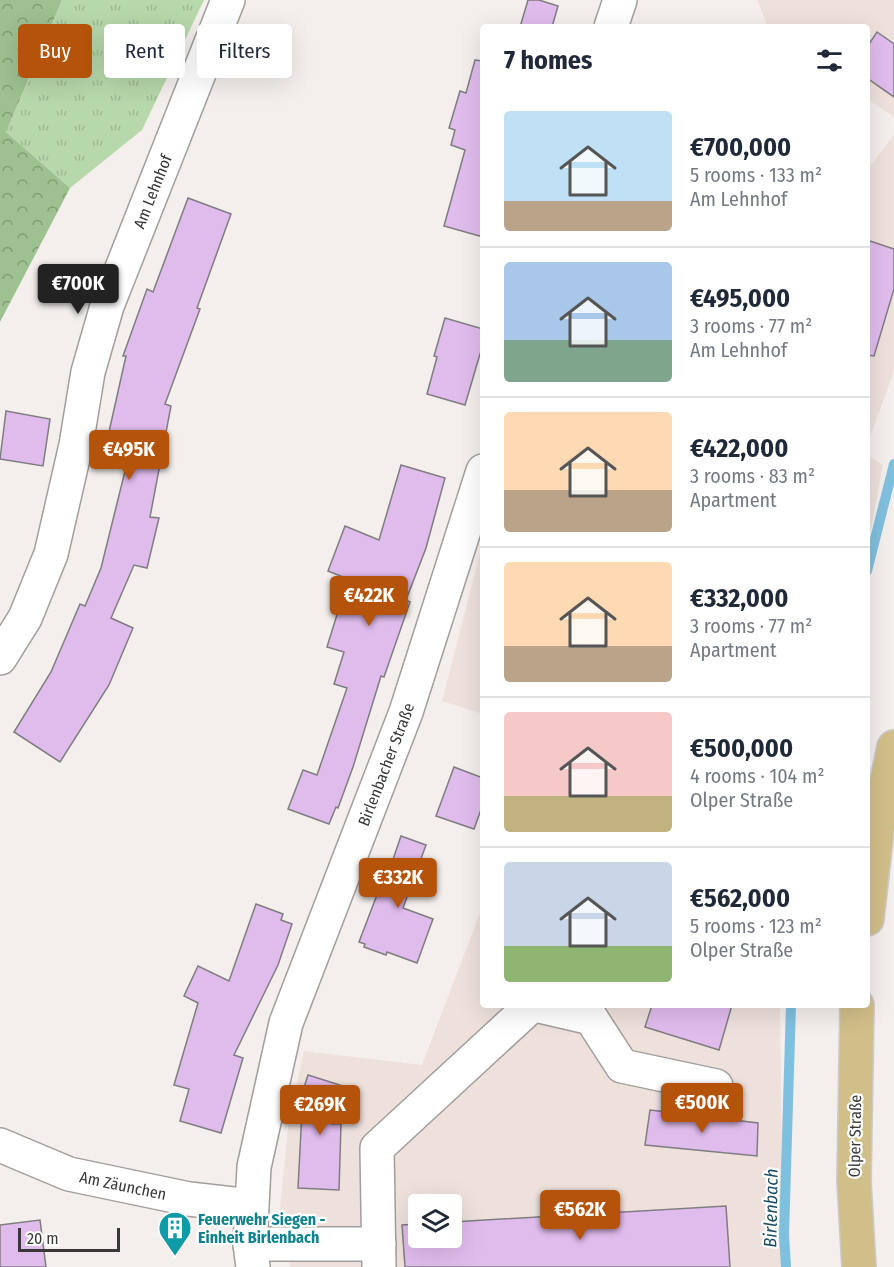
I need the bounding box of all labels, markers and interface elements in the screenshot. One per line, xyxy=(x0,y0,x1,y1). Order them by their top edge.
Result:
chip: Buy xyxy=(18,24,92,78)
chip: Rent xyxy=(104,24,185,78)
chip: Filters xyxy=(197,24,292,78)
icon: filters xyxy=(813,44,846,77)
text: 7 homes xyxy=(504,45,592,76)
text: €700,000 xyxy=(690,132,791,163)
icon: home xyxy=(552,135,624,207)
street label: Am Lehnhof xyxy=(129,151,176,231)
text: 5 rooms · 133 m² xyxy=(690,163,822,187)
text: Am Lehnhof xyxy=(690,187,787,211)
pin: €700K xyxy=(36,264,120,315)
text: €700K xyxy=(52,271,104,295)
text: €495,000 xyxy=(690,283,790,314)
icon: home xyxy=(552,286,624,358)
text: 3 rooms · 77 m² xyxy=(690,314,812,338)
text: Am Lehnhof xyxy=(690,338,787,362)
pin: €495K xyxy=(87,430,171,481)
text: €422,000 xyxy=(690,433,788,464)
icon: home xyxy=(552,436,624,508)
text: €495K xyxy=(103,437,155,461)
text: 3 rooms · 83 m² xyxy=(690,464,815,488)
text: Apartment xyxy=(690,488,777,512)
pin: €422K xyxy=(327,576,411,627)
text: €422K xyxy=(344,583,394,607)
text: €332,000 xyxy=(690,583,788,614)
icon: home xyxy=(552,586,624,658)
text: 3 rooms · 77 m² xyxy=(690,614,812,638)
text: Apartment xyxy=(690,638,777,662)
street label: Birlenbacher Straße xyxy=(353,700,418,829)
text: €500,000 xyxy=(690,733,793,764)
icon: home xyxy=(552,736,624,808)
text: 4 rooms · 104 m² xyxy=(690,764,825,788)
text: Olper Straße xyxy=(690,788,793,812)
pin: €332K xyxy=(356,858,440,909)
text: €332K xyxy=(373,865,423,889)
text: €562,000 xyxy=(690,883,790,914)
icon: home xyxy=(552,886,624,958)
text: 5 rooms · 123 m² xyxy=(690,914,822,938)
text: Olper Straße xyxy=(690,938,793,962)
pin: €500K xyxy=(660,1083,744,1134)
pin: €269K xyxy=(278,1085,362,1136)
text: €500K xyxy=(675,1090,729,1114)
text: €269K xyxy=(294,1092,346,1116)
street label: Olper Straße xyxy=(845,1094,865,1177)
street label: Am Zäunchen xyxy=(78,1167,168,1204)
water label: Birlenbach xyxy=(759,1168,783,1248)
pin: €562K xyxy=(538,1190,622,1241)
map controls xyxy=(408,1194,462,1248)
button: layers xyxy=(408,1194,462,1248)
text: €562K xyxy=(554,1197,606,1221)
building icon: Feuerwehr Siegen - Einheit Birlenbach xyxy=(157,1210,193,1257)
place label: Feuerwehr Siegen - Einheit Birlenbach xyxy=(198,1210,326,1247)
scale bar xyxy=(18,1225,120,1252)
text: 20 m xyxy=(27,1229,58,1248)

